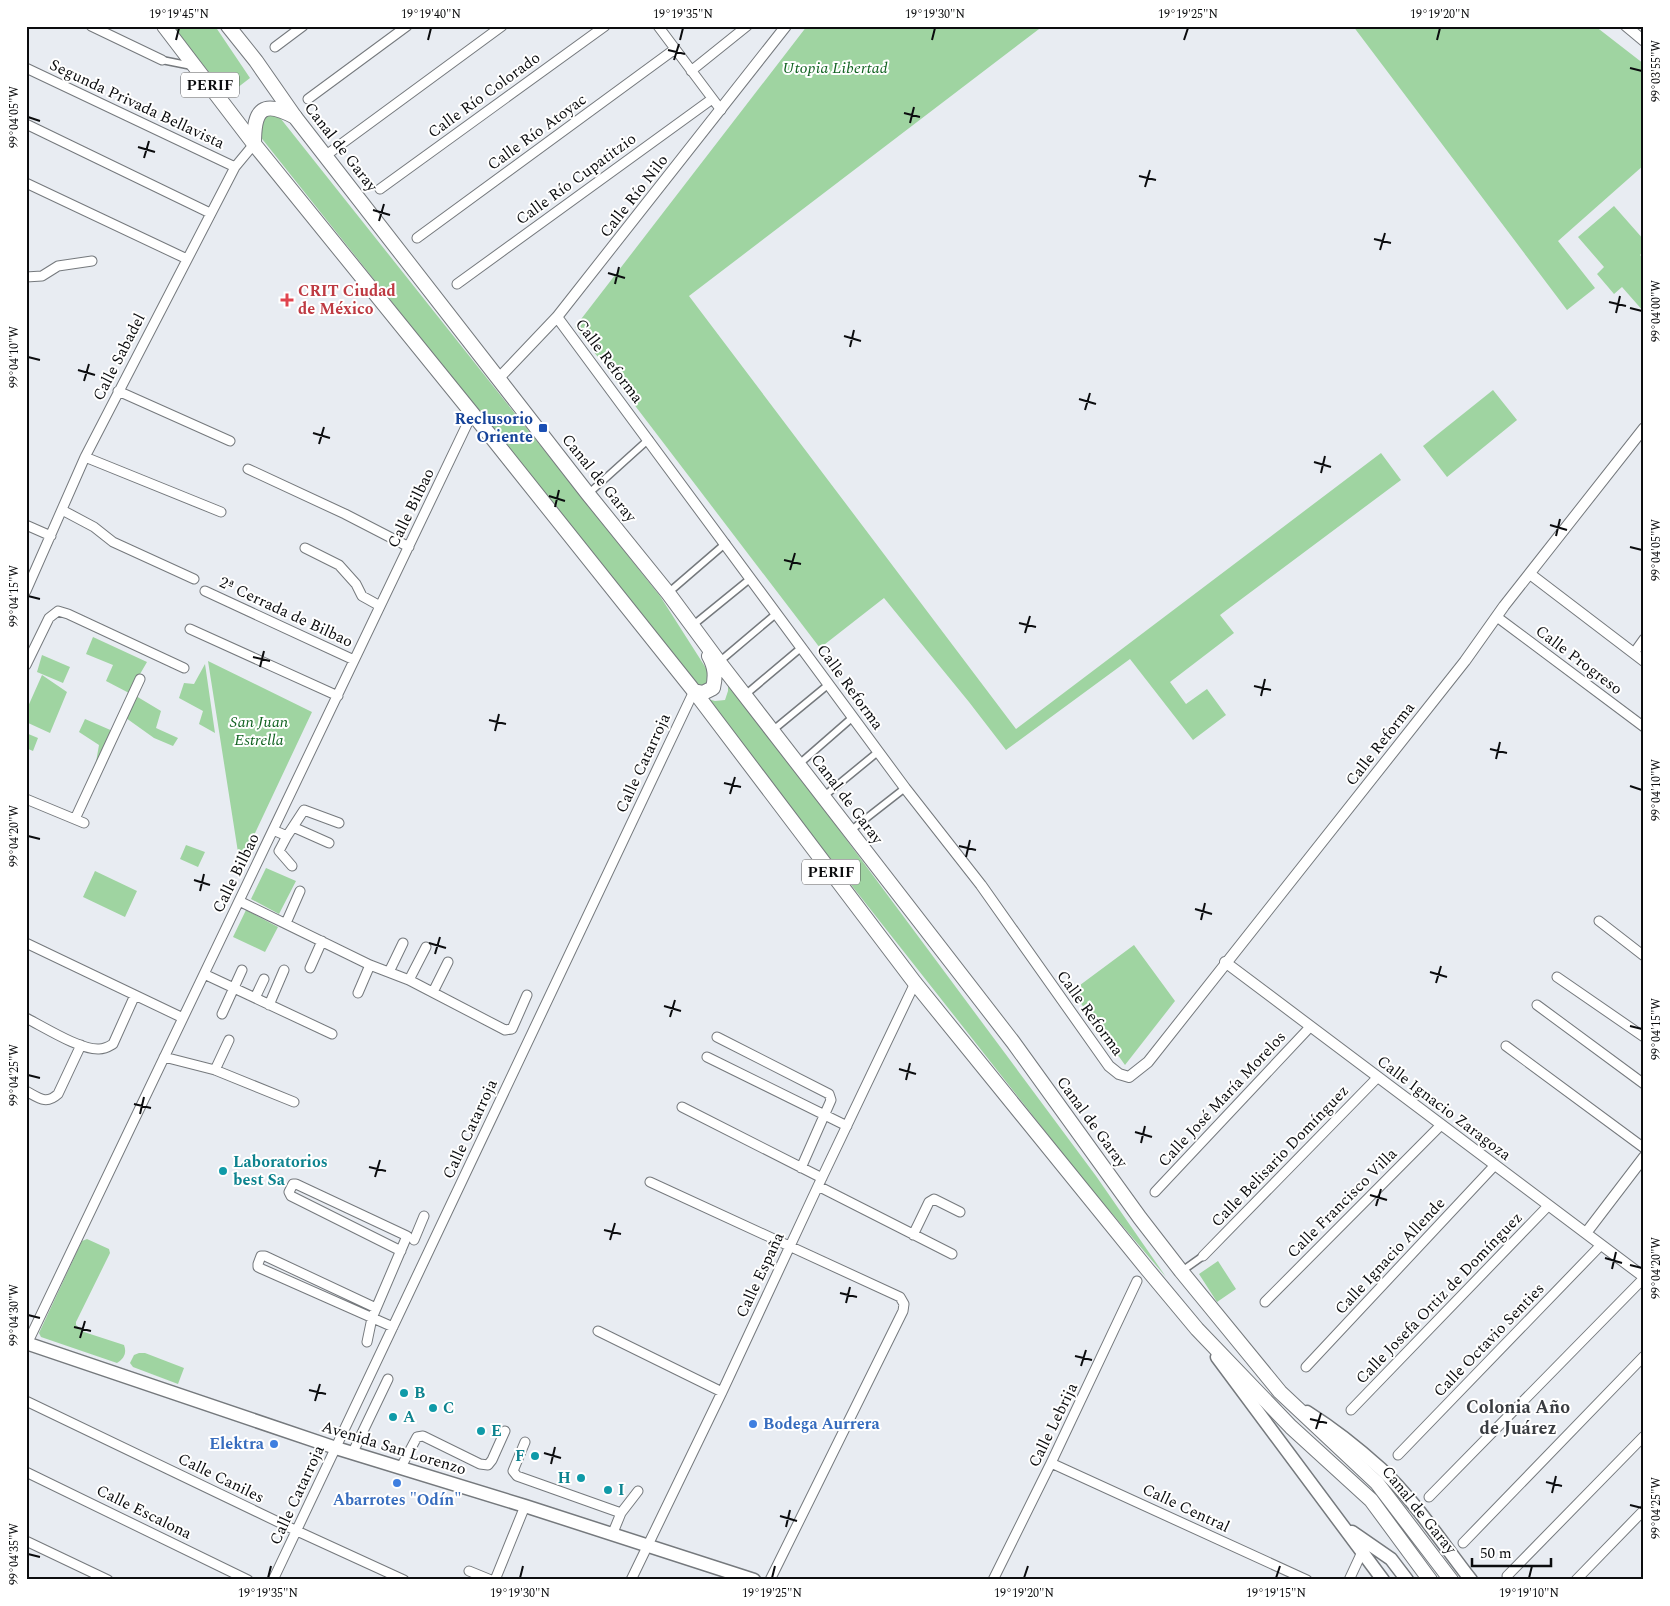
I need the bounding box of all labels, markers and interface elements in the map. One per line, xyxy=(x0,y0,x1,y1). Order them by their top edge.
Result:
text: 19°19'45"N xyxy=(149,5,209,24)
text: 19°19'40"N xyxy=(401,5,461,24)
text: 19°19'35"N xyxy=(653,5,713,24)
text: 19°19'30"N xyxy=(905,5,965,24)
text: 19°19'25"N xyxy=(1158,5,1218,24)
text: 19°19'20"N xyxy=(1410,5,1470,24)
text: 99°03'55"W xyxy=(1647,40,1666,102)
street label: Calle Río Colorado xyxy=(423,46,545,144)
street label: Segunda Privada Bellavista xyxy=(46,53,229,155)
park label: Utopia Libertad xyxy=(782,56,888,80)
road number: PERIF xyxy=(181,72,239,98)
text: 99°04'05"W xyxy=(5,86,24,148)
street label: Calle Río Atoyac xyxy=(482,88,592,176)
street label: Canal de Garay xyxy=(298,97,384,198)
street label: Calle Río Cupatitzio xyxy=(511,127,641,231)
street label: Calle Río Nilo xyxy=(594,149,674,243)
place label: CRIT Ciudad de México xyxy=(298,279,396,321)
text: 99°04'00"W xyxy=(1647,280,1666,342)
marker: CRIT Ciudad de México xyxy=(280,293,294,307)
street label: Calle Sabadel xyxy=(87,309,151,405)
street label: Calle Reforma xyxy=(569,314,649,409)
text: 99°04'10"W xyxy=(5,326,24,388)
place label: Reclusorio Oriente xyxy=(454,407,533,449)
marker: Reclusorio Oriente xyxy=(537,422,549,434)
street label: Canal de Garay xyxy=(556,429,643,528)
street label: Calle Bilbao xyxy=(381,464,441,552)
text: 99°04'05"W xyxy=(1647,519,1666,581)
text: 99°04'15"W xyxy=(5,565,24,627)
street label: 2ª Cerrada de Bilbao xyxy=(215,570,357,654)
street label: Calle Progreso xyxy=(1530,619,1628,701)
street label: Calle Reforma xyxy=(811,639,889,735)
street label: Calle Reforma xyxy=(1340,697,1421,791)
street label: Calle Catarroja xyxy=(609,709,677,817)
park label: San Juan Estrella xyxy=(230,710,289,752)
street label: Canal de Garay xyxy=(805,749,890,850)
text: 99°04'10"W xyxy=(1647,759,1666,821)
text: 99°04'20"W xyxy=(5,805,24,867)
street label: Calle Bilbao xyxy=(206,829,266,917)
road number: PERIF xyxy=(802,860,860,884)
street label: Calle Reforma xyxy=(1051,965,1129,1061)
text: 99°04'15"W xyxy=(1647,998,1666,1060)
street label: Calle José María Morelos xyxy=(1152,1026,1292,1172)
text: 99°04'25"W xyxy=(5,1044,24,1106)
street label: Calle Ignacio Zaragoza xyxy=(1372,1049,1516,1167)
street label: Canal de Garay xyxy=(1051,1071,1134,1174)
street label: Calle Catarroja xyxy=(436,1075,504,1183)
street label: Calle Belisario Domínguez xyxy=(1206,1079,1354,1233)
street label: Calle Francisco Villa xyxy=(1281,1142,1403,1264)
place label: Laboratorios best Sa xyxy=(233,1150,328,1192)
marker: Laboratorios best Sa xyxy=(217,1165,229,1177)
street label: Calle Ignacio Allende xyxy=(1329,1192,1451,1320)
street label: Calle Josefa Ortiz de Domínguez xyxy=(1350,1206,1528,1390)
street label: Calle España xyxy=(730,1228,790,1322)
text: 99°04'20"W xyxy=(1647,1237,1666,1299)
street label: Calle Octavio Senties xyxy=(1428,1277,1550,1403)
text: 99°04'30"W xyxy=(5,1284,24,1346)
street label: Calle Lebrija xyxy=(1022,1378,1084,1471)
place label: B xyxy=(414,1381,425,1405)
marker: B xyxy=(398,1387,410,1399)
district label: Colonia Año de Juárez xyxy=(1466,1394,1570,1442)
place label: C xyxy=(443,1396,454,1420)
marker: C xyxy=(427,1402,439,1414)
place label: A xyxy=(403,1405,416,1429)
marker: A xyxy=(387,1411,399,1423)
place label: Bodega Aurrera xyxy=(763,1412,880,1436)
street label: Avenida San Lorenzo xyxy=(319,1415,469,1481)
marker: Bodega Aurrera xyxy=(747,1418,759,1430)
place label: E xyxy=(491,1419,502,1443)
marker: E xyxy=(475,1425,487,1437)
place label: Elektra xyxy=(209,1432,265,1456)
marker: Elektra xyxy=(268,1438,280,1450)
street label: Calle Catarroja xyxy=(263,1441,331,1549)
place label: F xyxy=(515,1444,525,1468)
street label: Calle Caniles xyxy=(174,1447,268,1509)
marker: F xyxy=(529,1450,541,1462)
street label: Canal de Garay xyxy=(1376,1461,1463,1560)
place label: H xyxy=(558,1466,571,1490)
marker: H xyxy=(575,1472,587,1484)
marker: Abarrotes "Odín" xyxy=(391,1477,403,1489)
street label: Calle Central xyxy=(1138,1477,1234,1539)
text: 99°04'25"W xyxy=(1647,1477,1666,1539)
street label: Calle Escalona xyxy=(92,1478,196,1546)
place label: I xyxy=(618,1478,625,1502)
marker: I xyxy=(602,1484,614,1496)
place label: Abarrotes "Odín" xyxy=(333,1488,461,1512)
text: 99°04'35"W xyxy=(5,1523,24,1585)
scale bar xyxy=(1472,1536,1551,1568)
text: 50 m xyxy=(1480,1542,1512,1565)
text: 19°19'35"N xyxy=(238,1584,298,1603)
text: 19°19'30"N xyxy=(490,1584,550,1603)
text: 19°19'25"N xyxy=(742,1584,802,1603)
text: 19°19'20"N xyxy=(994,1584,1054,1603)
text: 19°19'15"N xyxy=(1246,1584,1306,1603)
text: 19°19'10"N xyxy=(1499,1584,1559,1603)

